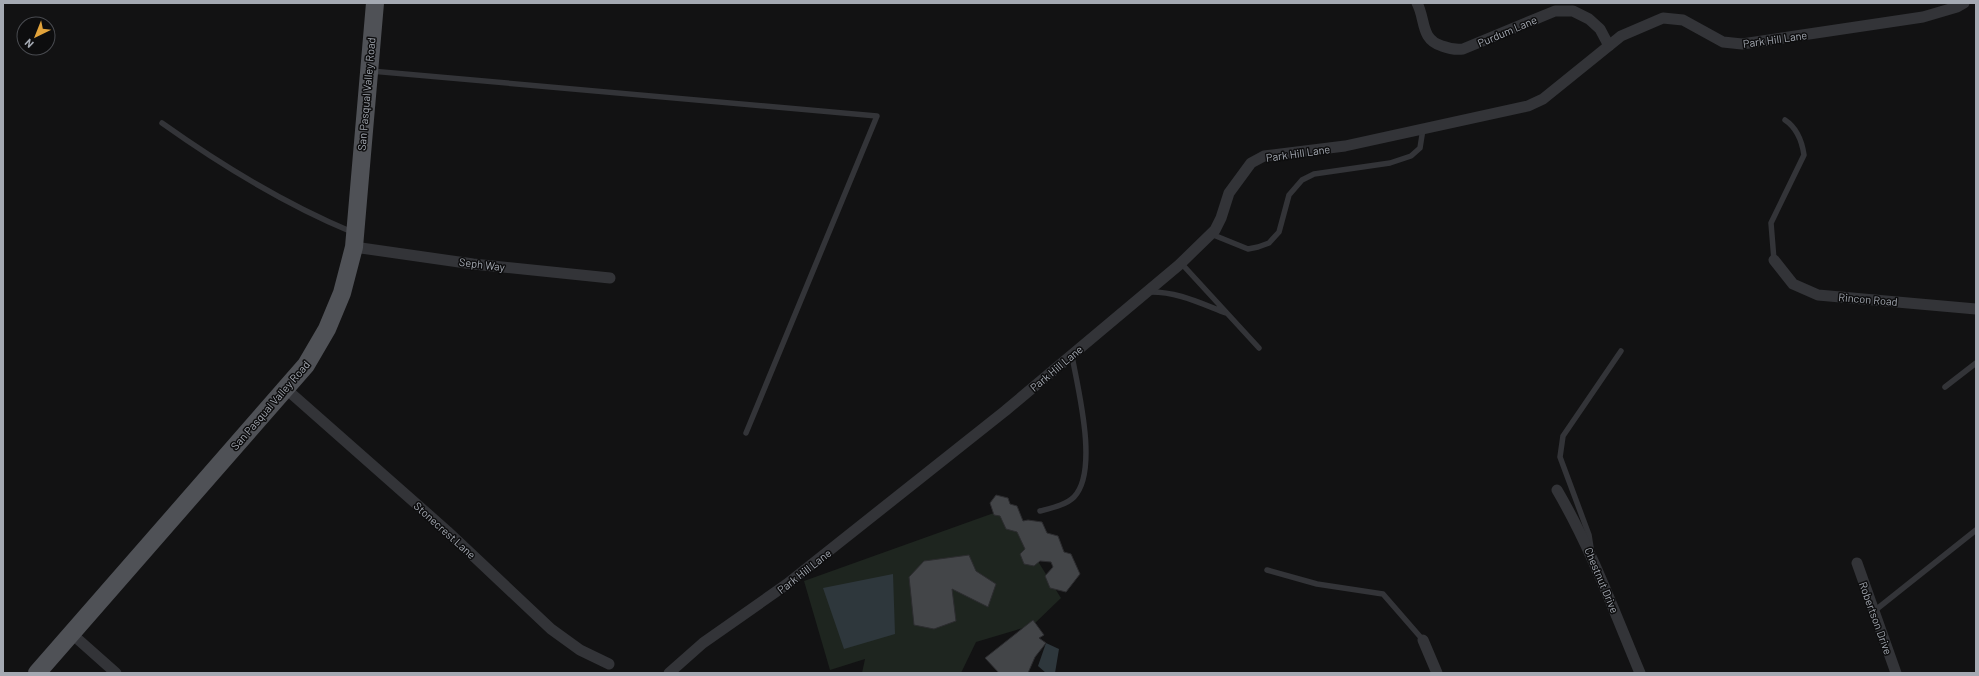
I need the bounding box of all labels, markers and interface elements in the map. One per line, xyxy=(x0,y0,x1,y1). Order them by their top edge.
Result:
street label: Purdum Lane xyxy=(1475,13,1539,49)
north arrow xyxy=(16,16,56,56)
street label: Park Hill Lane xyxy=(1742,28,1808,50)
text: N xyxy=(22,36,36,51)
street label: San Pasqual Valley Road xyxy=(355,37,377,151)
street label: Park Hill Lane xyxy=(1265,142,1331,164)
street label: Seph Way xyxy=(458,255,506,273)
street label: Rincon Road xyxy=(1838,290,1898,308)
street label: Park Hill Lane xyxy=(1027,342,1085,394)
street label: San Pasqual Valley Road xyxy=(228,358,312,452)
street label: Stonecrest Lane xyxy=(411,499,479,561)
street label: Chestnut Drive xyxy=(1582,545,1622,615)
street label: Park Hill Lane xyxy=(775,546,834,596)
street label: Robertson Drive xyxy=(1857,580,1895,656)

